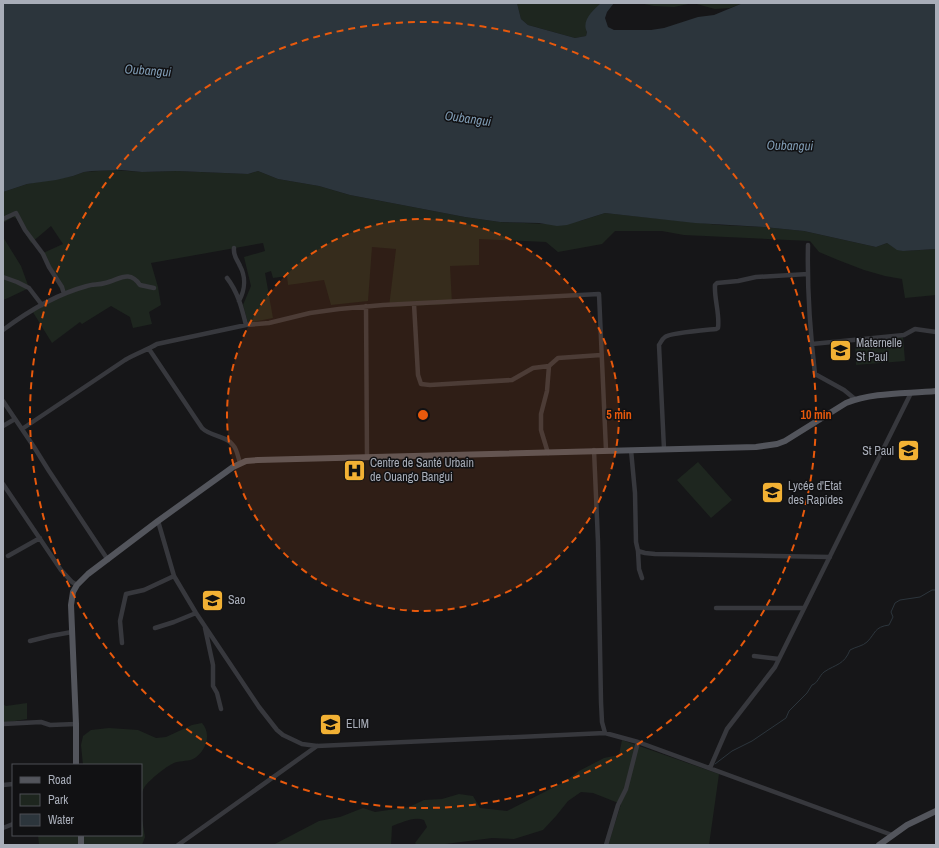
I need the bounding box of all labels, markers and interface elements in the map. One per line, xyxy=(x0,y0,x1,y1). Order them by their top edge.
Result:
water label: Oubangui xyxy=(124,60,172,81)
water label: Oubangui xyxy=(444,107,492,130)
water label: Oubangui xyxy=(766,137,814,154)
place label: Maternelle St Paul xyxy=(856,335,902,365)
school or university icon: Maternelle St Paul xyxy=(828,337,854,363)
text: 5 min xyxy=(606,407,632,423)
text: 10 min xyxy=(800,407,832,423)
centre of rings xyxy=(416,408,430,422)
school or university icon: St Paul xyxy=(896,438,922,464)
place label: St Paul xyxy=(862,443,894,459)
place label: Centre de Santé Urbain de Ouango Bangui xyxy=(370,455,474,485)
hospital icon: Centre de Santé Urbain de Ouango Bangui xyxy=(342,457,368,483)
place label: Lycée d'Etat des Rapides xyxy=(788,478,843,508)
school or university icon: Lycée d'Etat des Rapides xyxy=(759,480,785,506)
school or university icon: Sao xyxy=(199,587,225,613)
place label: Sao xyxy=(228,592,246,608)
school or university icon: ELIM xyxy=(317,711,343,737)
place label: ELIM xyxy=(346,716,369,732)
legend xyxy=(12,764,142,836)
text: Road xyxy=(48,772,72,788)
text: Park xyxy=(48,792,68,808)
text: Water xyxy=(48,812,75,828)

